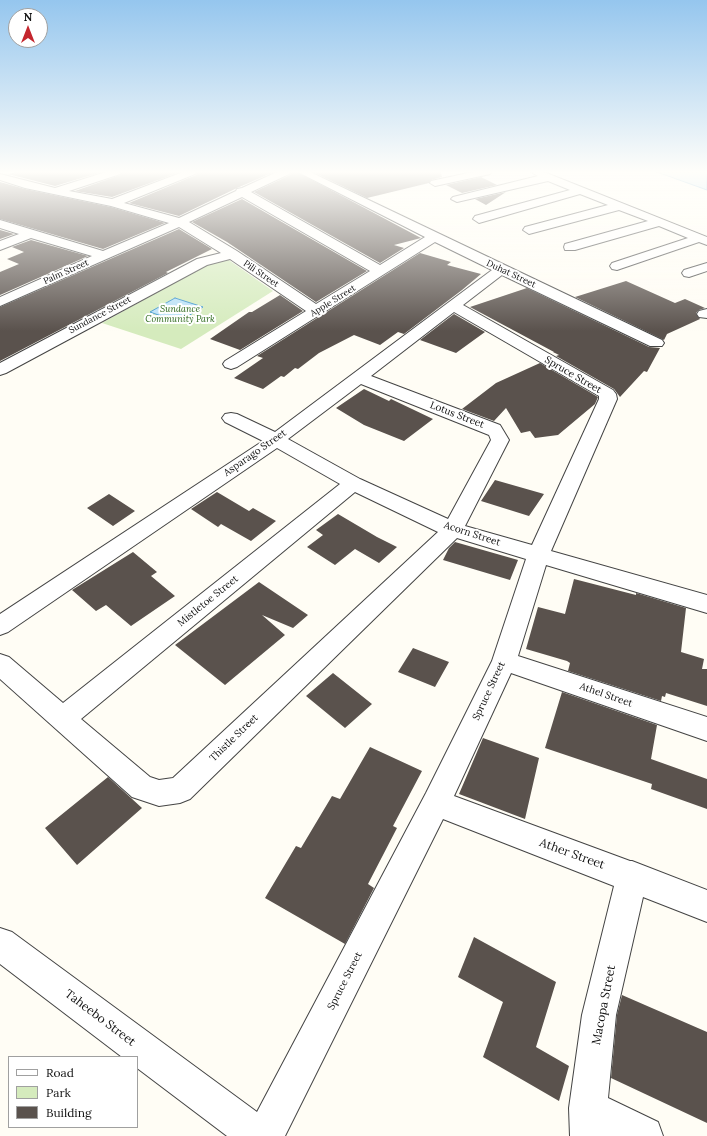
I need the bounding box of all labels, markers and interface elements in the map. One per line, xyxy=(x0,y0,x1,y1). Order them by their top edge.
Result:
north arrow xyxy=(8,8,48,48)
text: N xyxy=(24,10,32,24)
street label: Palm Street xyxy=(42,257,90,287)
street label: Pili Street xyxy=(241,258,281,290)
street label: Duhat Street xyxy=(485,258,537,290)
street label: Apple Street xyxy=(308,283,358,319)
street label: Sundance Street xyxy=(67,294,133,336)
park label: Sundance Community Park xyxy=(145,304,215,325)
street label: Spruce Street xyxy=(542,354,604,396)
street label: Lotus Street xyxy=(428,399,486,431)
street label: Asparago Street xyxy=(221,427,289,479)
street label: Acorn Street xyxy=(442,519,502,549)
street label: Mistletoe Street xyxy=(175,573,241,629)
street label: Spruce Street xyxy=(470,660,508,722)
street label: Athel Street xyxy=(578,680,634,710)
street label: Thistle Street xyxy=(207,712,261,764)
street label: Ather Street xyxy=(538,836,606,872)
street label: Spruce Street xyxy=(325,950,365,1012)
street label: Macopa Street xyxy=(589,964,619,1046)
street label: Taheebo Street xyxy=(62,987,138,1049)
legend xyxy=(8,1056,138,1128)
text: Road xyxy=(46,1065,74,1080)
text: Park xyxy=(46,1085,71,1100)
text: Building xyxy=(46,1105,92,1120)

